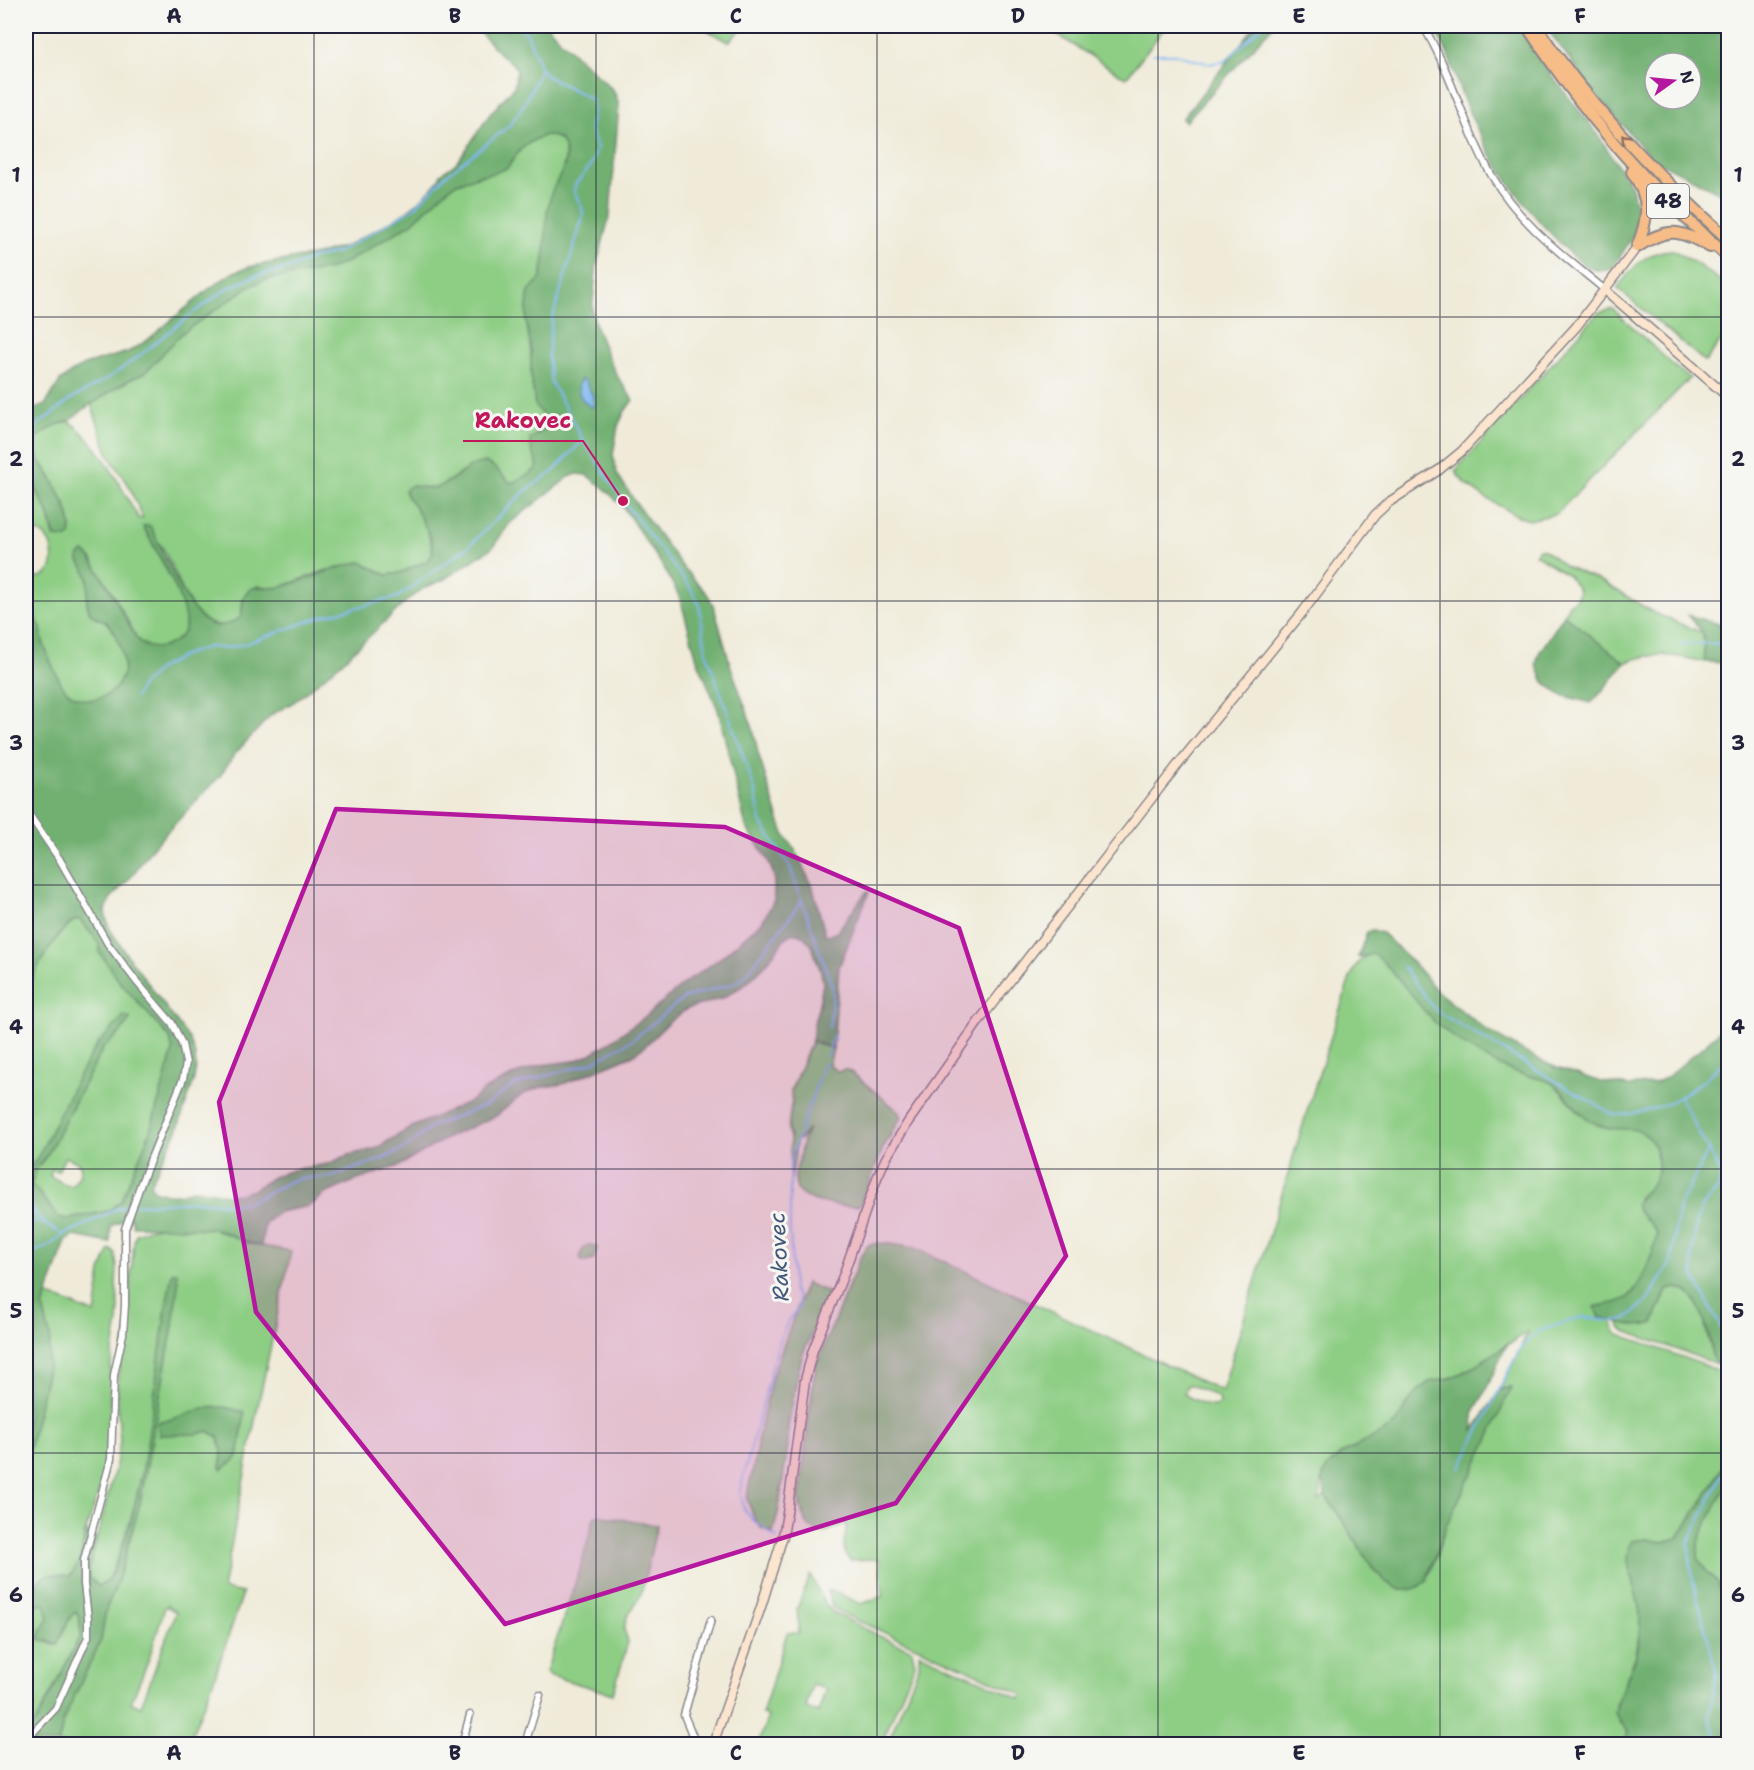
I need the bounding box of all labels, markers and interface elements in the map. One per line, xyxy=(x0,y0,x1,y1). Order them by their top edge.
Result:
text: A xyxy=(166,3,182,29)
text: B xyxy=(449,3,461,29)
text: C xyxy=(730,3,742,29)
text: D xyxy=(1011,3,1025,29)
text: E xyxy=(1292,3,1306,29)
text: F xyxy=(1574,3,1586,29)
north arrow xyxy=(1643,51,1703,111)
text: N xyxy=(1675,68,1699,86)
one-way arrow xyxy=(1621,134,1632,145)
text: 1 xyxy=(11,162,21,188)
text: 1 xyxy=(1733,162,1743,188)
road number: 48 xyxy=(1647,184,1689,218)
callout: Rakovec xyxy=(463,401,583,441)
text: Rakovec xyxy=(475,406,571,435)
text: 2 xyxy=(9,446,23,472)
text: 2 xyxy=(1731,446,1745,472)
text: 3 xyxy=(9,730,23,756)
text: 3 xyxy=(1731,730,1745,756)
text: 4 xyxy=(9,1014,23,1040)
text: 4 xyxy=(1731,1014,1745,1040)
water label: Rakovec xyxy=(762,1212,796,1302)
text: 5 xyxy=(10,1298,22,1324)
text: 5 xyxy=(1732,1298,1744,1324)
text: 6 xyxy=(9,1582,23,1608)
text: 6 xyxy=(1731,1582,1745,1608)
text: A xyxy=(166,1740,182,1766)
text: B xyxy=(449,1740,461,1766)
text: C xyxy=(730,1740,742,1766)
text: D xyxy=(1011,1740,1025,1766)
text: E xyxy=(1292,1740,1306,1766)
text: F xyxy=(1574,1740,1586,1766)

